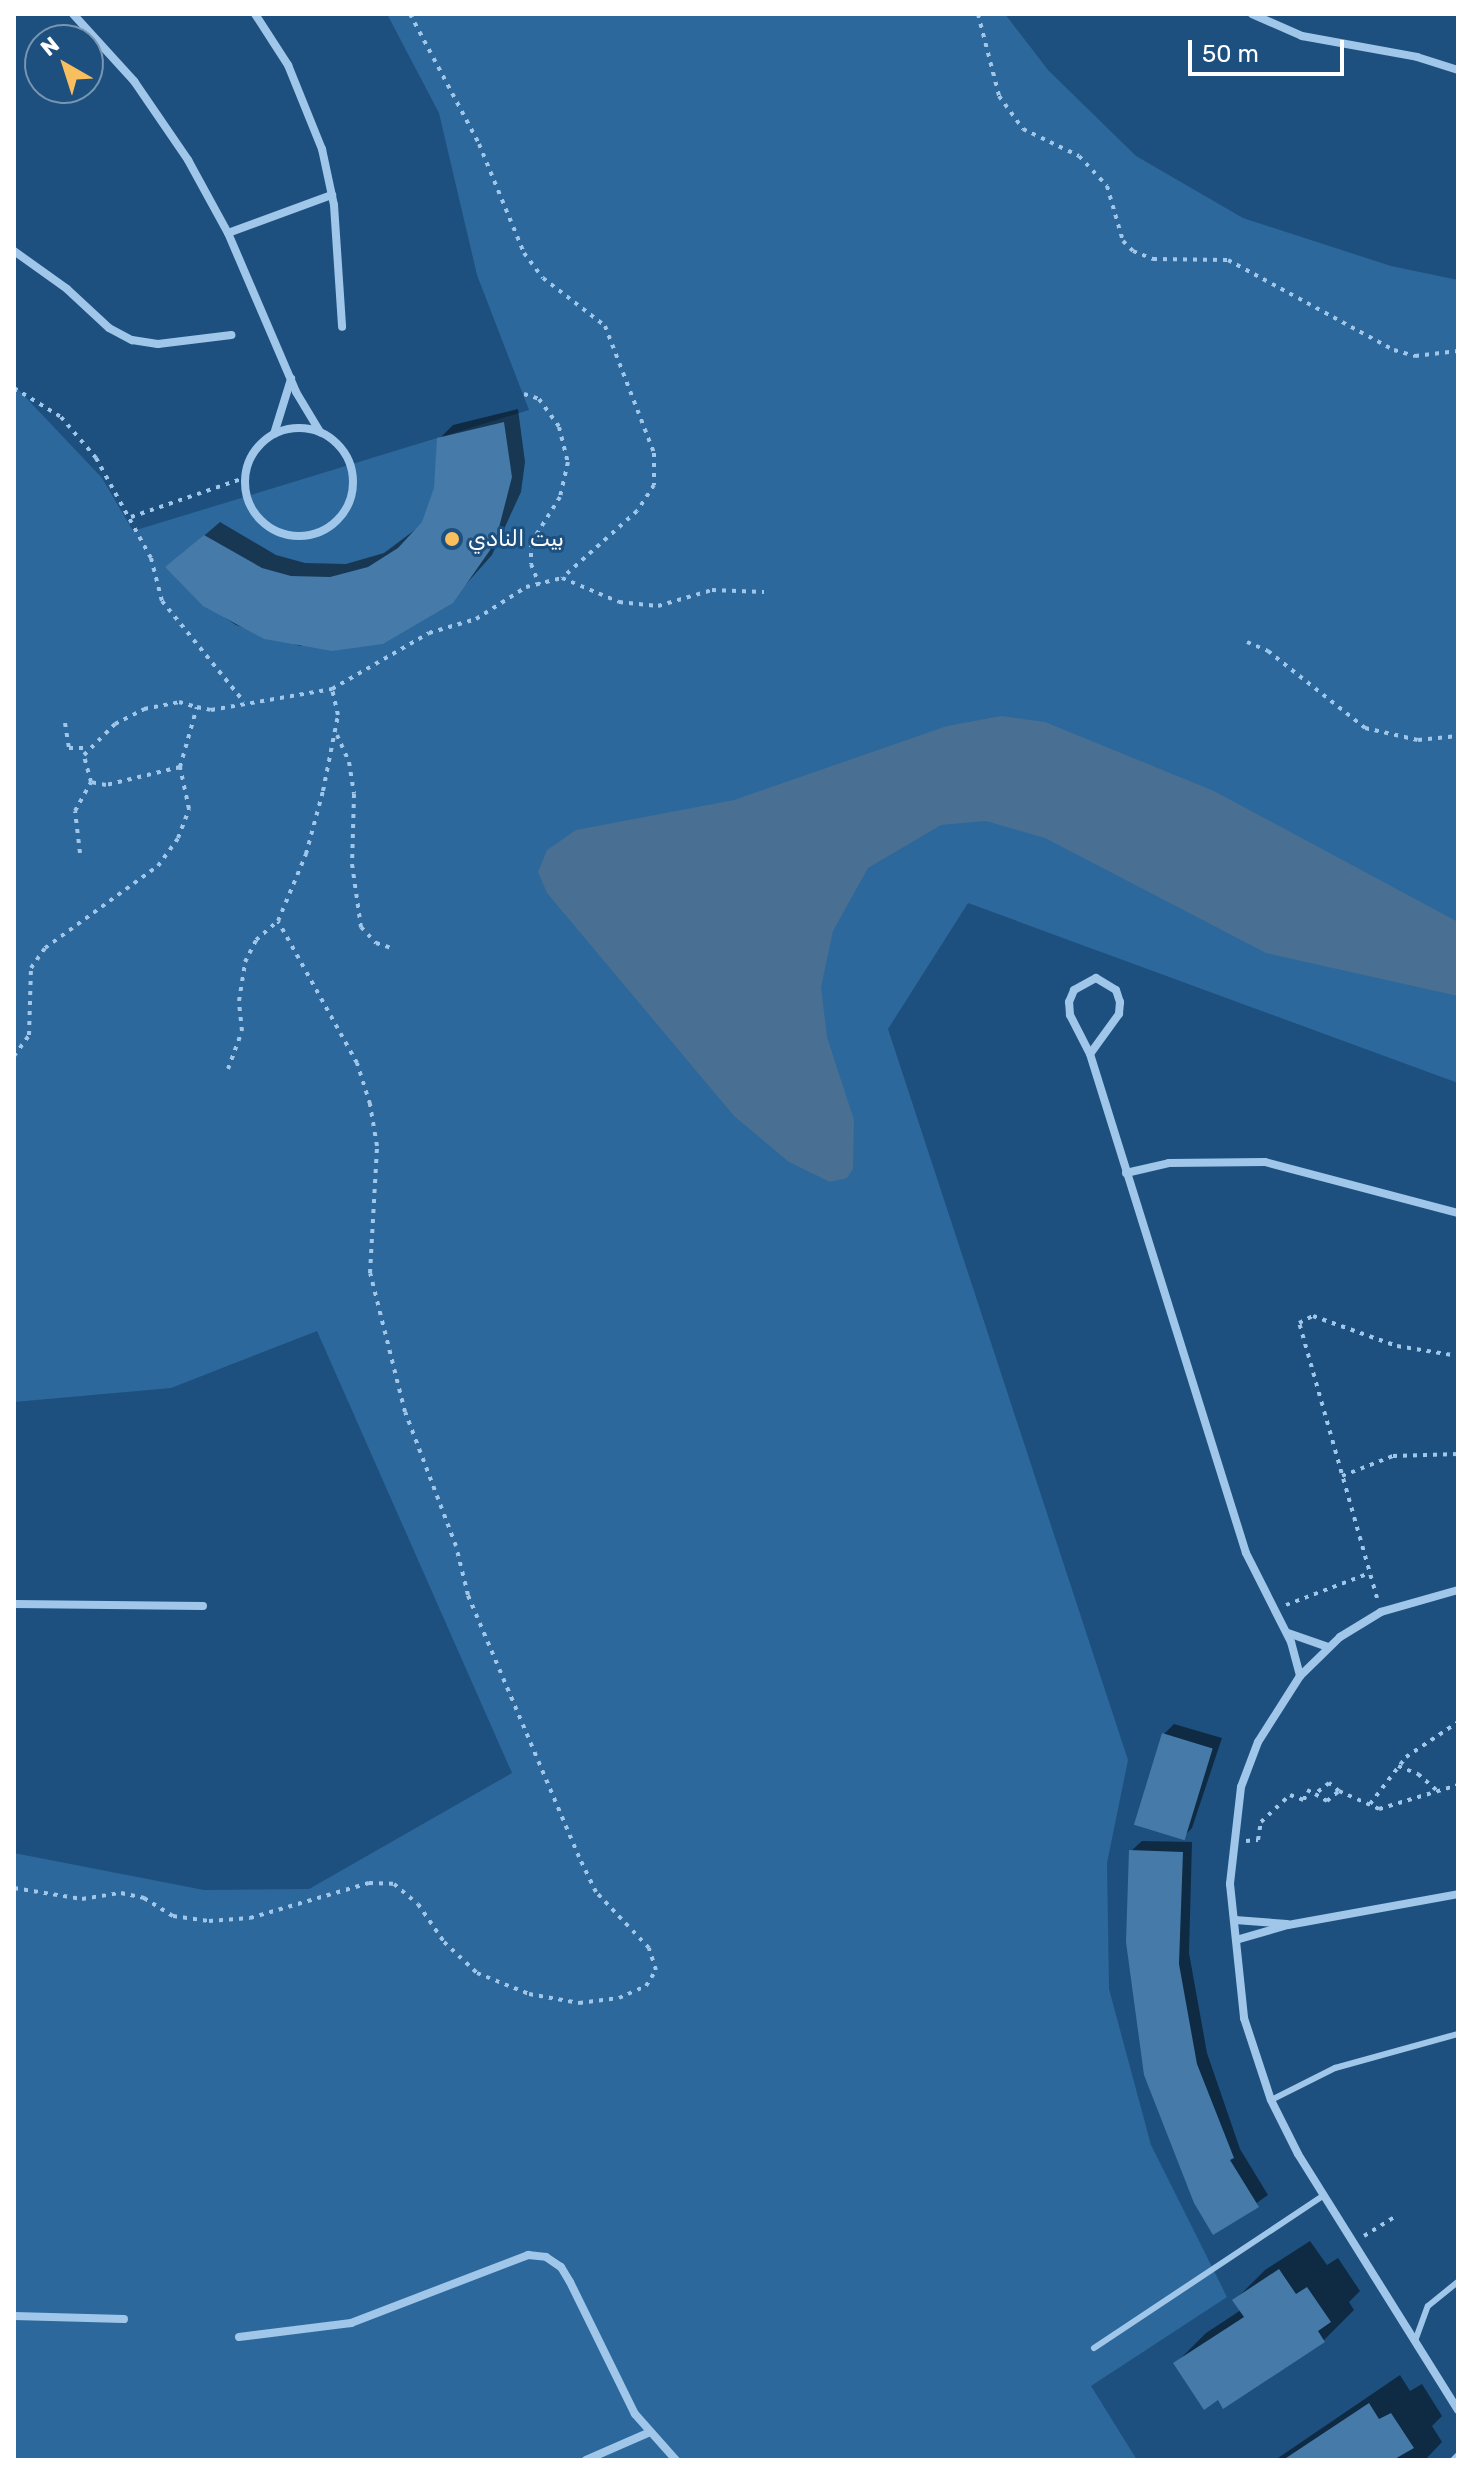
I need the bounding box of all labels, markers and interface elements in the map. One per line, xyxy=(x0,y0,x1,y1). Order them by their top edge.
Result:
north arrow xyxy=(24,24,104,104)
scale bar xyxy=(1192,24,1348,74)
text: N xyxy=(35,31,64,62)
text: 50 m xyxy=(1202,40,1259,68)
place label: بيت النادي xyxy=(468,526,564,552)
marker: بيت النادي xyxy=(443,530,461,548)

